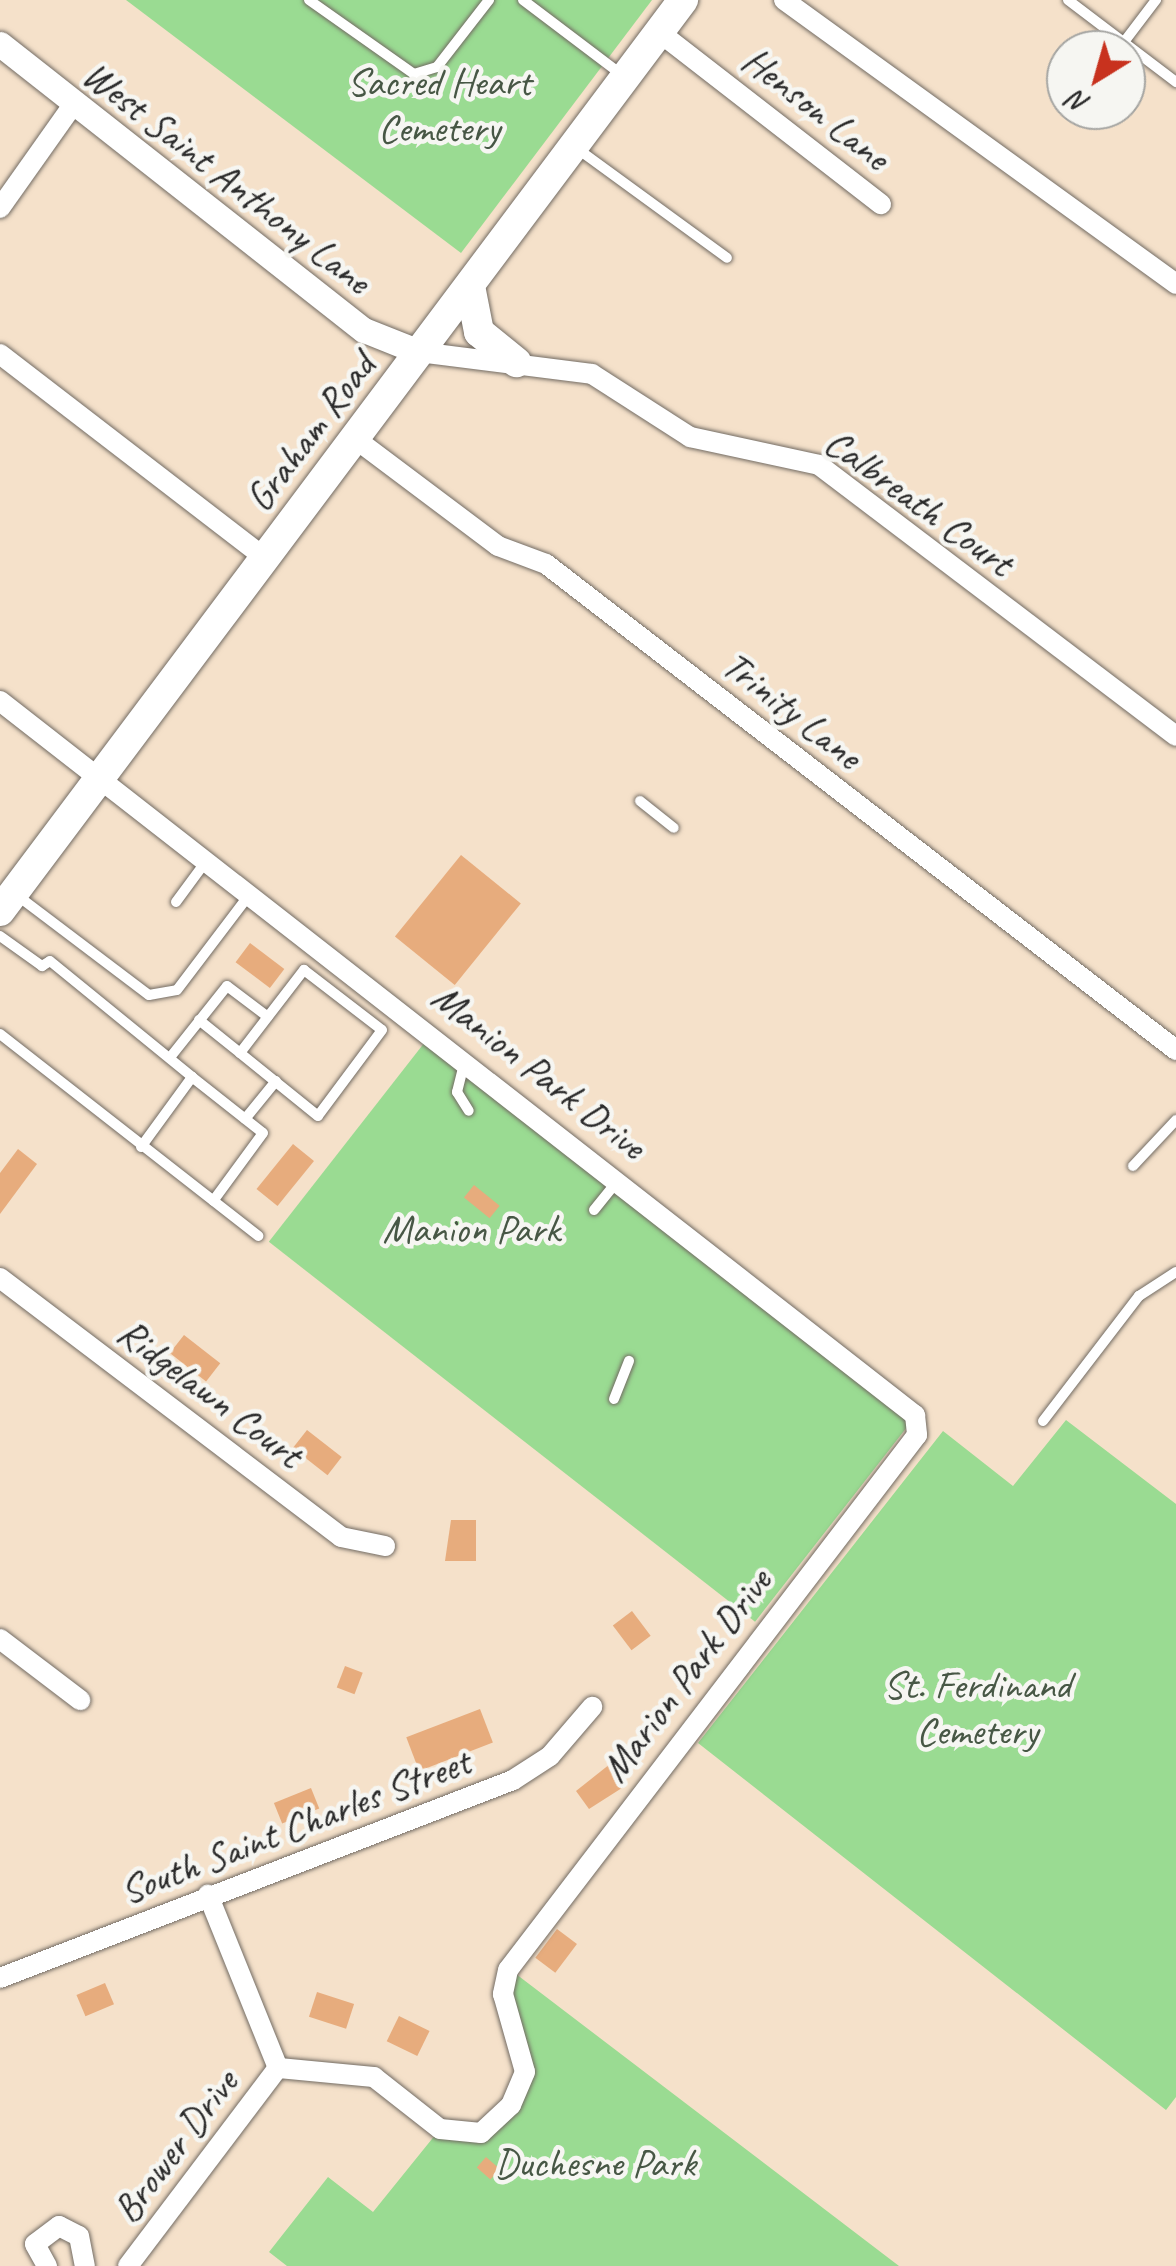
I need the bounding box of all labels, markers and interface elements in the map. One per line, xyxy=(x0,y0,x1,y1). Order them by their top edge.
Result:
north arrow xyxy=(1046,30,1146,130)
street label: Henson Lane xyxy=(732,35,900,181)
street label: West Saint Anthony Lane xyxy=(73,49,381,305)
park label: Sacred Heart Cemetery xyxy=(348,58,530,152)
text: N xyxy=(1061,84,1096,122)
street label: Graham Road xyxy=(235,344,385,520)
street label: Calbreath Court xyxy=(816,418,1022,586)
street label: Trinity Lane xyxy=(712,640,872,780)
street label: Manion Park Drive xyxy=(422,973,656,1169)
park label: Manion Park xyxy=(383,1205,559,1253)
street label: Ridgelawn Court xyxy=(108,1308,312,1478)
street label: Marion Park Drive xyxy=(590,1559,782,1791)
park label: St. Ferdinand Cemetery xyxy=(883,1661,1071,1755)
street label: South Saint Charles Street xyxy=(112,1737,478,1915)
street label: Brower Drive xyxy=(102,2060,248,2232)
park label: Duchesne Park xyxy=(494,2139,696,2187)

